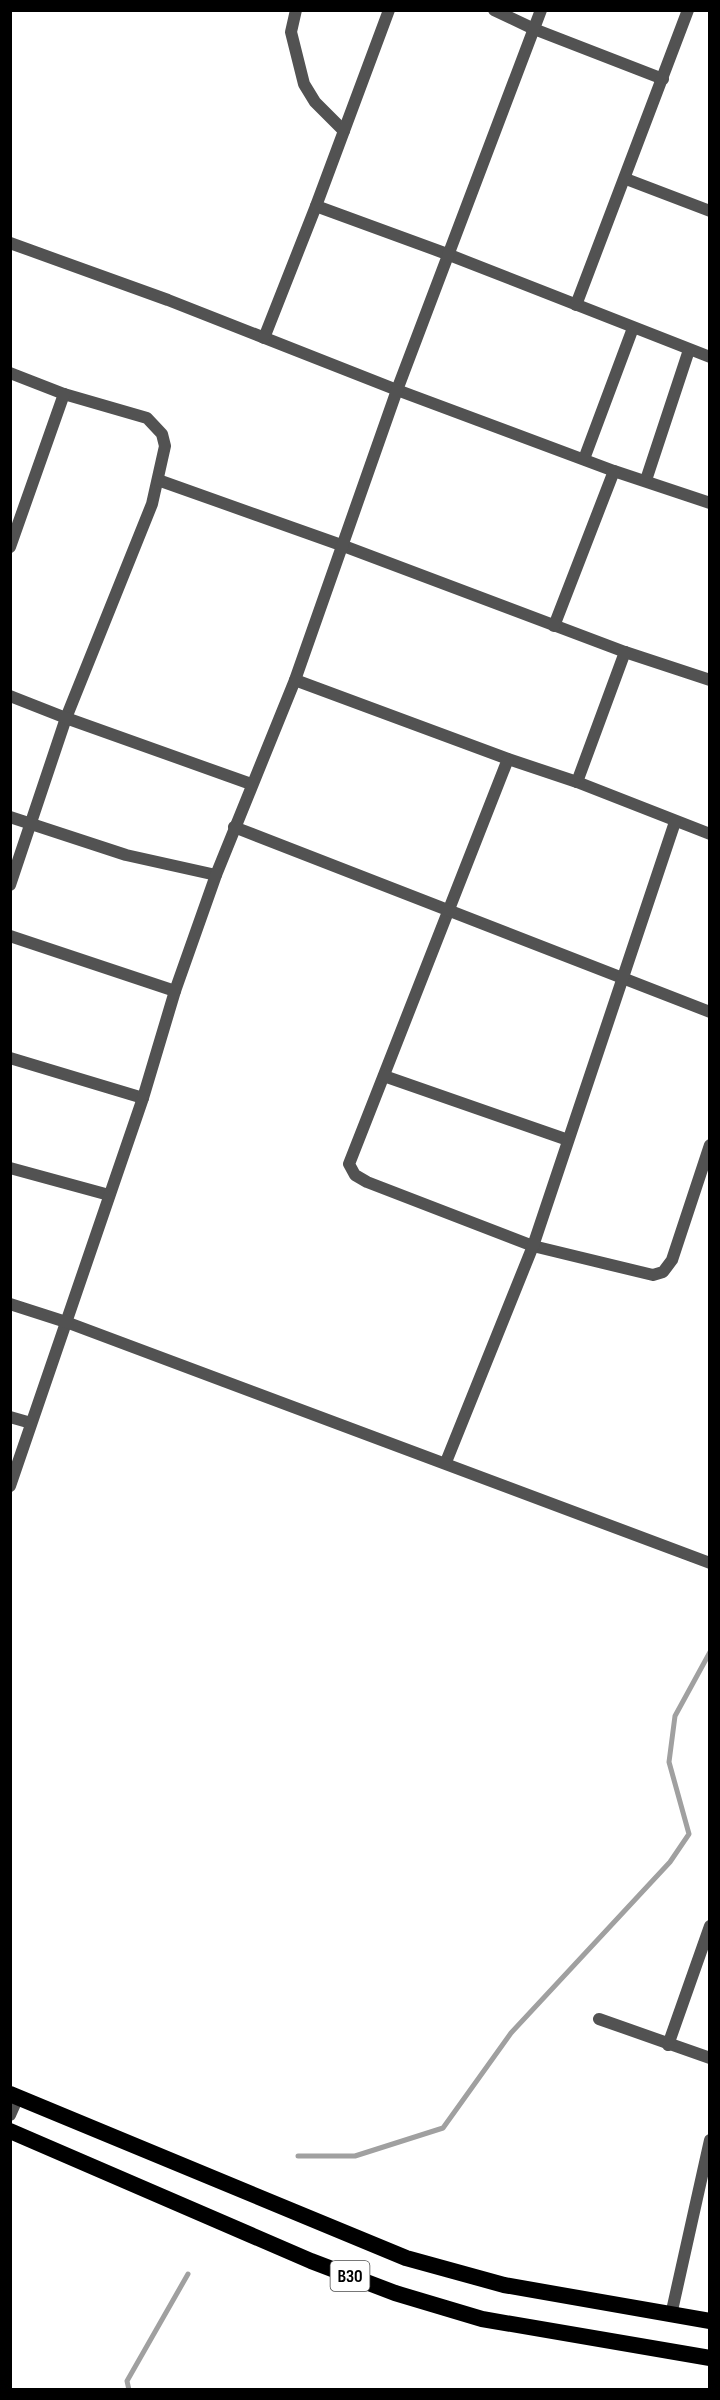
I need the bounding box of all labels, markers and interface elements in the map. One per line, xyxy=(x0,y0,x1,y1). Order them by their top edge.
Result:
road number: B30 xyxy=(330,2261,370,2291)

